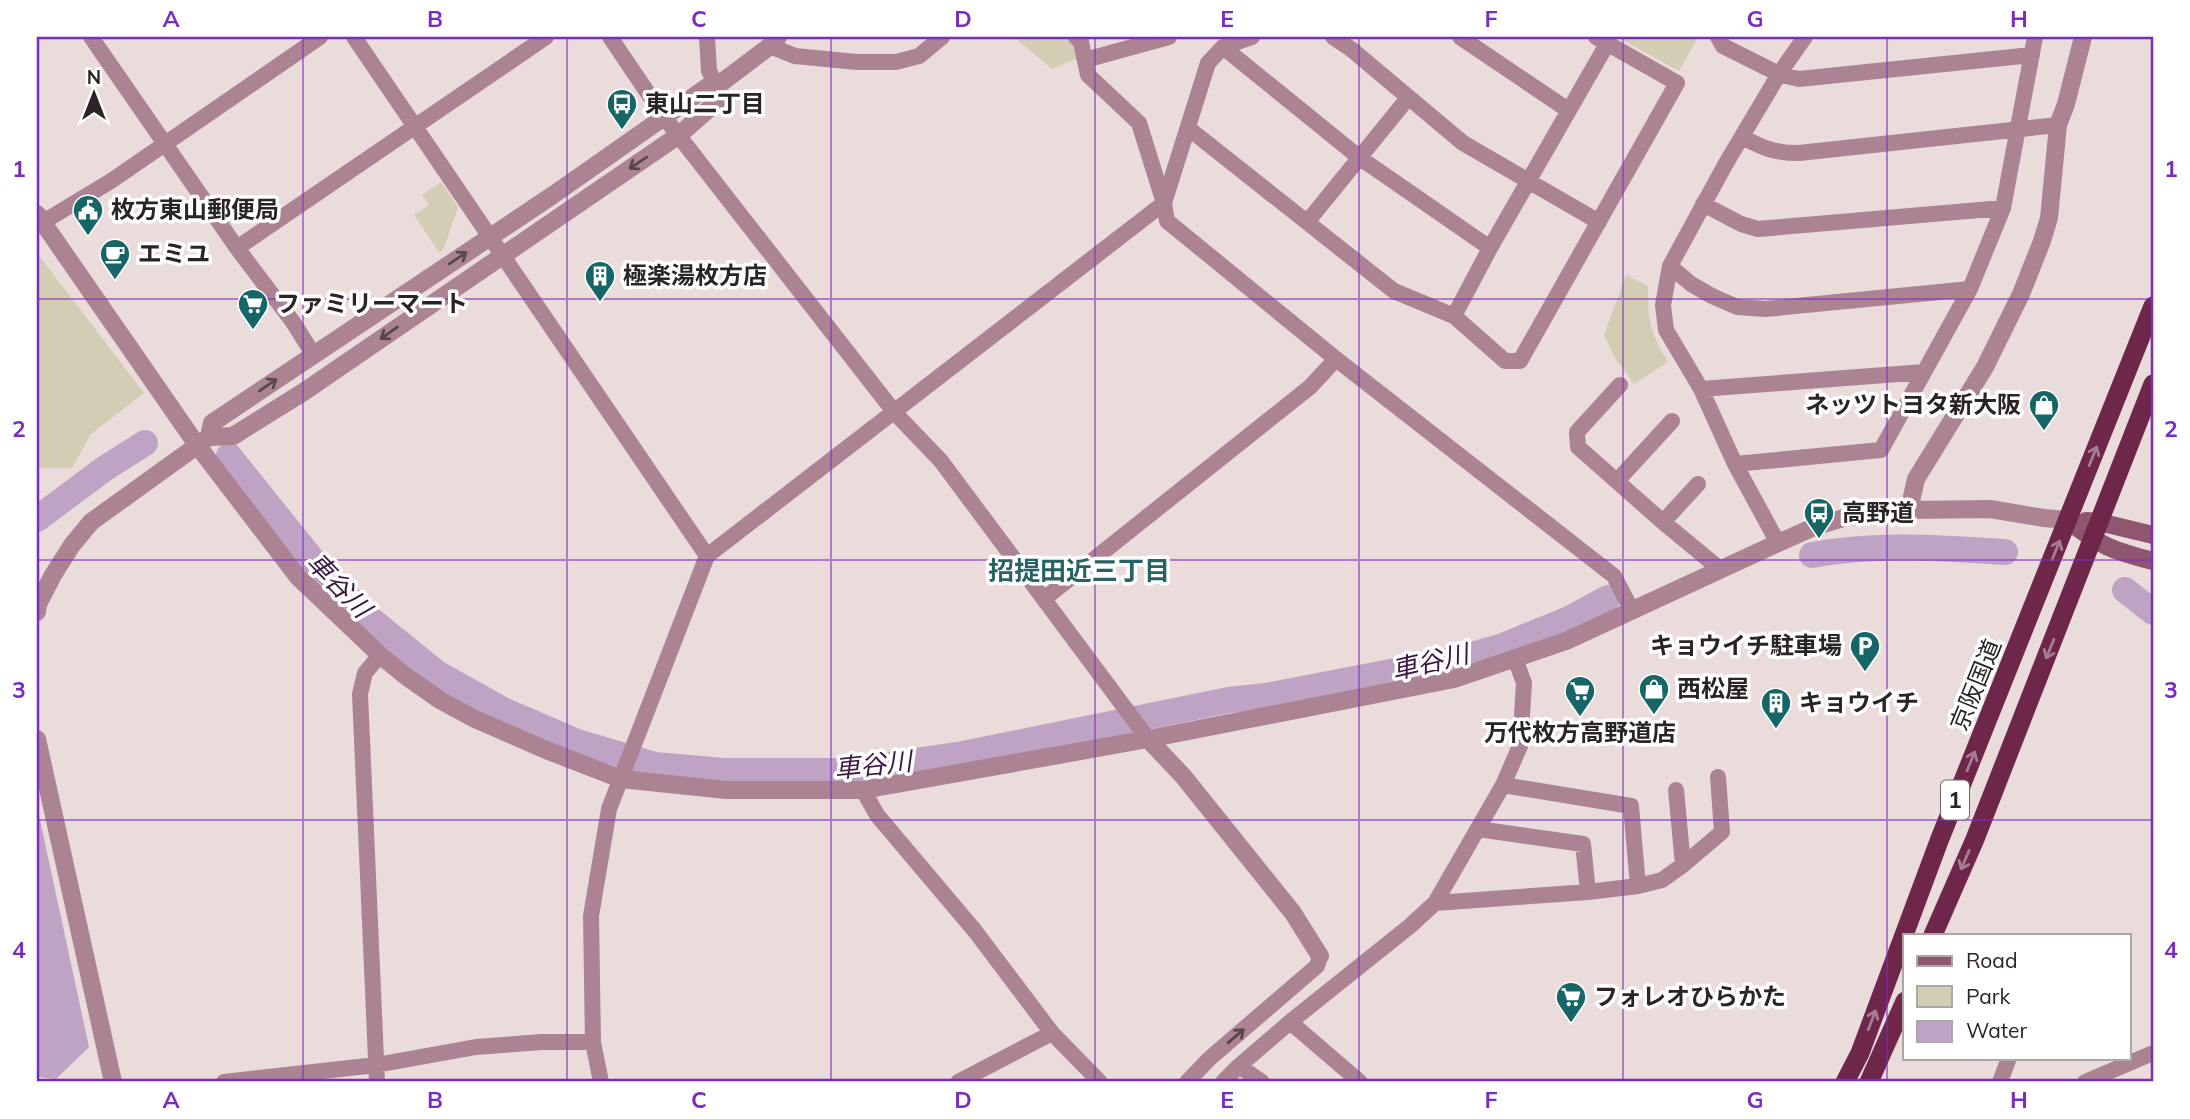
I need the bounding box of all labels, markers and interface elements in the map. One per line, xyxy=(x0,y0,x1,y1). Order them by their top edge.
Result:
text: A xyxy=(162,4,180,33)
text: B xyxy=(427,4,443,33)
text: C xyxy=(691,4,707,33)
text: D xyxy=(954,4,972,33)
text: E xyxy=(1220,4,1234,33)
text: F xyxy=(1484,4,1498,33)
text: G xyxy=(1746,4,1764,33)
text: H xyxy=(2010,4,2028,33)
north arrow xyxy=(60,60,130,130)
text: N xyxy=(87,65,101,89)
bus stop icon: 東山二丁目 xyxy=(605,87,639,131)
place label: 東山二丁目 xyxy=(645,88,765,118)
text: 1 xyxy=(12,154,26,183)
text: 1 xyxy=(2164,154,2178,183)
one-way arrow xyxy=(629,155,648,170)
public building icon: 枚方東山郵便局 xyxy=(71,193,105,237)
place label: 枚方東山郵便局 xyxy=(111,194,279,224)
cafe icon: エミユ xyxy=(98,237,132,281)
place label: エミユ xyxy=(138,238,210,268)
one-way arrow xyxy=(447,251,467,265)
building icon: 極楽湯枚方店 xyxy=(583,259,617,303)
place label: 極楽湯枚方店 xyxy=(623,260,767,290)
supermarket icon: ファミリーマート xyxy=(236,287,270,331)
place label: ファミリーマート xyxy=(276,288,468,318)
one-way arrow xyxy=(380,326,399,340)
one-way arrow xyxy=(258,377,278,391)
shop icon: ネッツトヨタ新大阪 xyxy=(2027,388,2061,432)
place label: ネッツトヨタ新大阪 xyxy=(1805,389,2021,419)
text: 2 xyxy=(12,414,26,443)
text: 2 xyxy=(2164,414,2178,443)
one-way arrow xyxy=(2087,446,2100,467)
bus stop icon: 高野道 xyxy=(1802,496,1836,540)
place label: 高野道 xyxy=(1842,497,1914,527)
one-way arrow xyxy=(2050,540,2063,562)
water label: 車谷川 xyxy=(300,545,380,626)
district label: 招提田近三丁目 xyxy=(988,554,1170,587)
parking icon: キョウイチ駐車場 xyxy=(1848,629,1882,673)
place label: キョウイチ駐車場 xyxy=(1650,630,1842,660)
street label: 京阪国道 xyxy=(1943,635,2007,735)
water label: 車谷川 xyxy=(1388,636,1475,686)
one-way arrow xyxy=(2042,638,2055,659)
shop icon: 西松屋 xyxy=(1637,672,1671,716)
place label: 西松屋 xyxy=(1677,673,1749,703)
supermarket icon: 万代枚方高野道店 xyxy=(1563,674,1597,718)
text: 3 xyxy=(12,675,26,704)
text: 3 xyxy=(2164,675,2178,704)
building icon: キョウイチ xyxy=(1759,686,1793,730)
place label: キョウイチ xyxy=(1799,687,1919,717)
place label: 万代枚方高野道店 xyxy=(1484,717,1676,747)
water label: 車谷川 xyxy=(832,744,916,785)
one-way arrow xyxy=(1966,751,1979,773)
road number: 1 xyxy=(1941,780,1969,820)
one-way arrow xyxy=(1958,849,1971,871)
legend xyxy=(1903,934,2130,1060)
text: 4 xyxy=(12,935,26,964)
text: 4 xyxy=(2164,935,2178,964)
text: Road xyxy=(1966,947,2017,973)
supermarket icon: フォレオひらかた xyxy=(1554,980,1588,1024)
place label: フォレオひらかた xyxy=(1594,981,1786,1011)
text: Park xyxy=(1966,983,2010,1009)
one-way arrow xyxy=(1867,1009,1879,1031)
text: Water xyxy=(1966,1017,2027,1043)
one-way arrow xyxy=(1227,1028,1245,1044)
text: A xyxy=(162,1085,180,1114)
text: B xyxy=(427,1085,443,1114)
text: C xyxy=(691,1085,707,1114)
text: D xyxy=(954,1085,972,1114)
text: E xyxy=(1220,1085,1234,1114)
text: F xyxy=(1484,1085,1498,1114)
text: G xyxy=(1746,1085,1764,1114)
text: H xyxy=(2010,1085,2028,1114)

